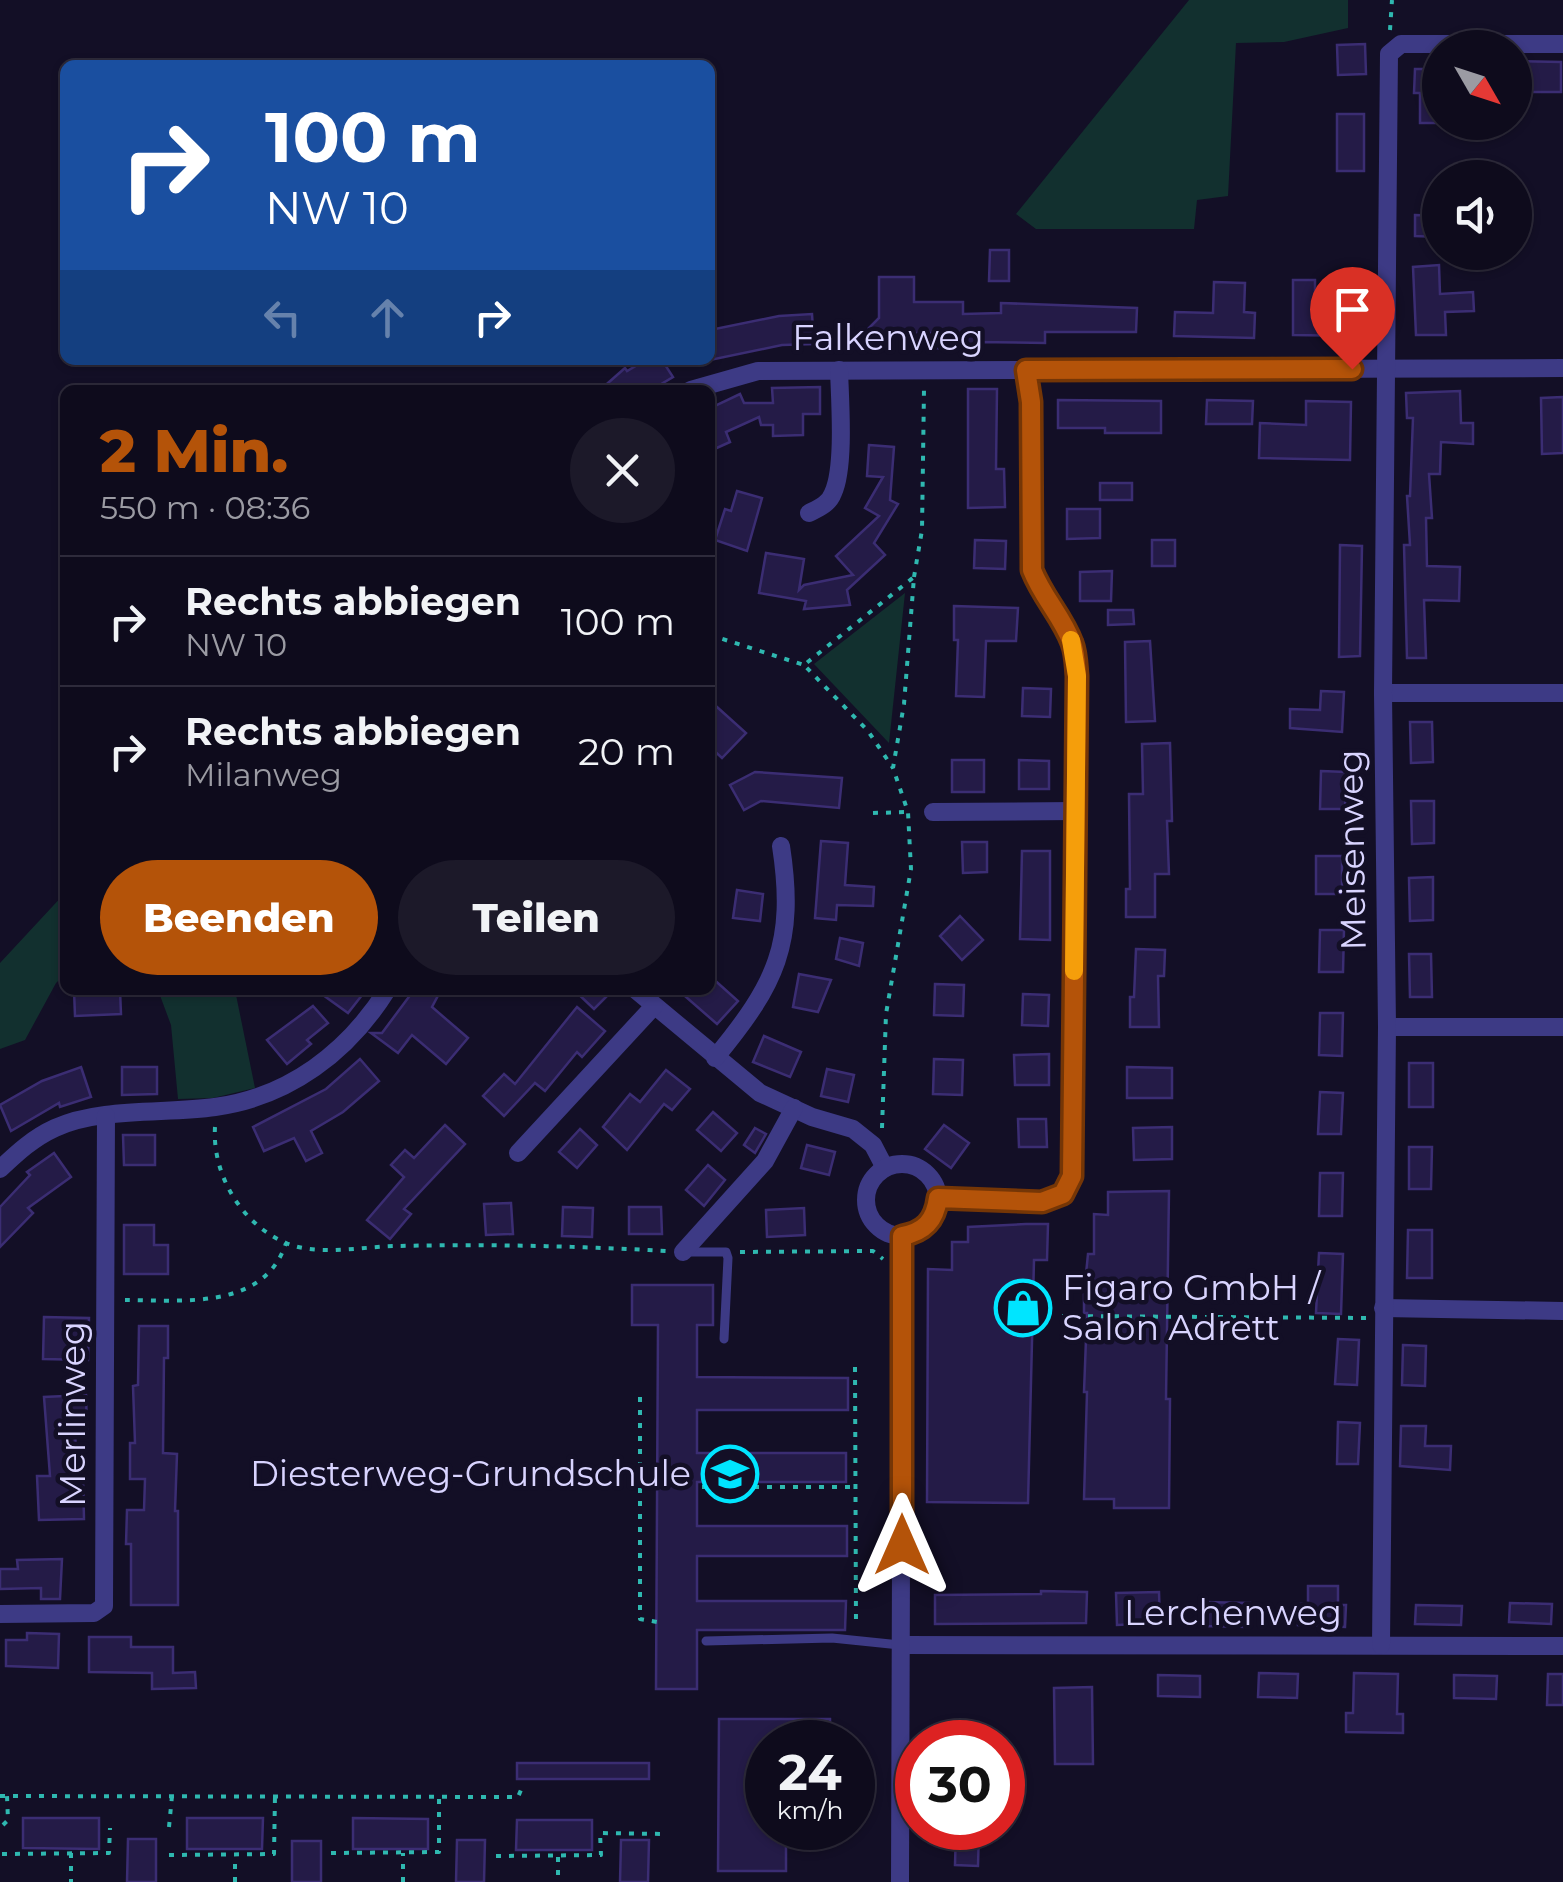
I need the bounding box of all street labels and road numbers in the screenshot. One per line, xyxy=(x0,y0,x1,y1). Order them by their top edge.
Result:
street label: Falkenweg xyxy=(792,316,984,359)
street label: Meisenweg xyxy=(1328,749,1375,951)
street label: Merlinweg xyxy=(51,1321,94,1507)
street label: Lerchenweg xyxy=(1124,1591,1342,1634)

